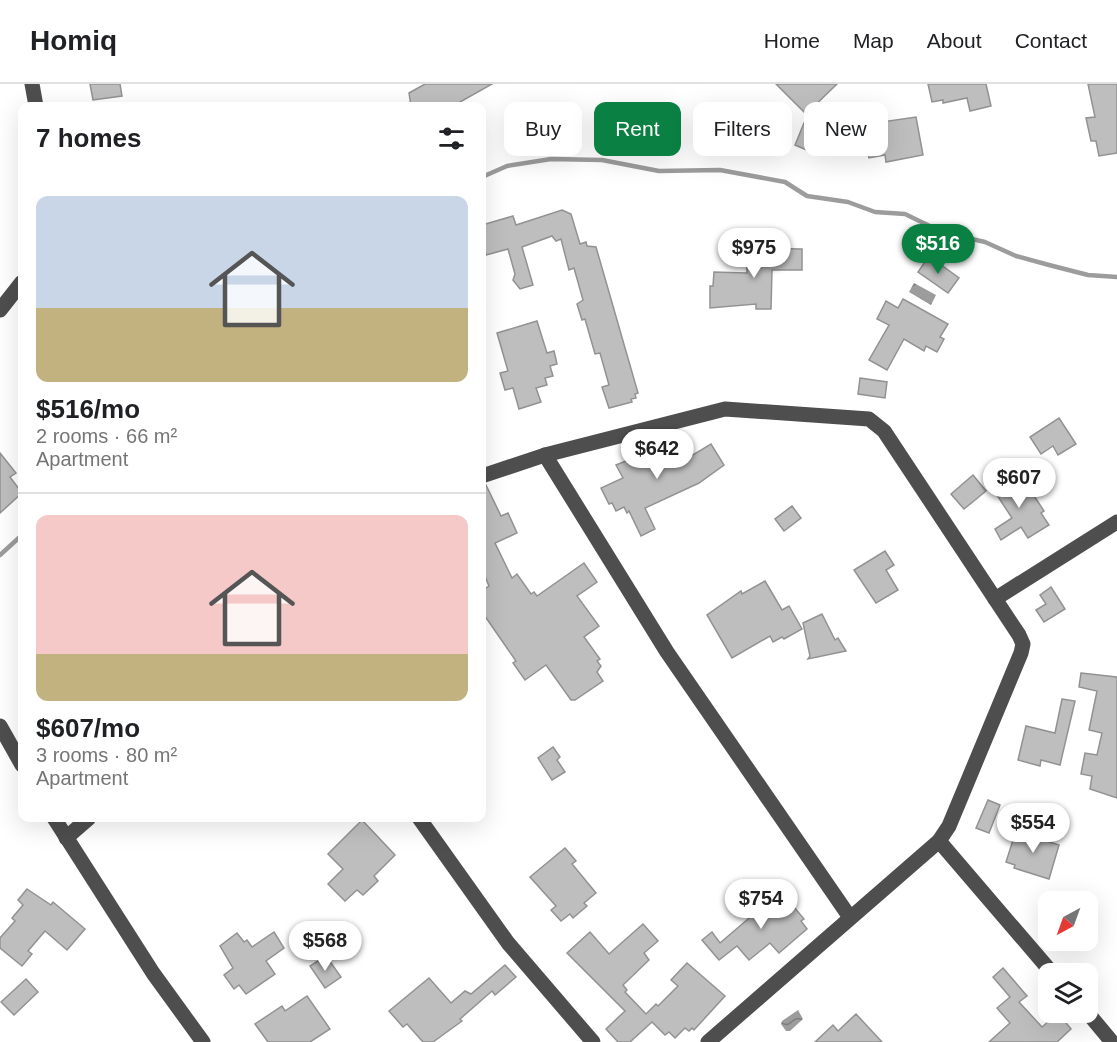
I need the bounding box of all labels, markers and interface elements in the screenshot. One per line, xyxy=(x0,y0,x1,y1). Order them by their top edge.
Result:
text: Homiq xyxy=(30,25,117,56)
text: Home xyxy=(764,29,820,52)
text: Map xyxy=(853,29,894,52)
text: About xyxy=(927,29,982,52)
text: Contact xyxy=(1015,29,1087,52)
chip: Buy xyxy=(504,102,582,156)
chip: Rent xyxy=(594,102,681,156)
chip: Filters xyxy=(693,102,792,156)
chip: New xyxy=(804,102,888,156)
icon: filters xyxy=(435,122,468,155)
text: 7 homes xyxy=(36,123,142,153)
pin: $516 xyxy=(902,224,974,275)
pin: $975 xyxy=(718,228,790,279)
text: $516 xyxy=(916,232,960,254)
icon: home xyxy=(198,235,306,343)
text: $975 xyxy=(732,236,776,258)
text: $516/mo xyxy=(36,394,140,424)
text: 2 rooms · 66 m² xyxy=(36,425,177,447)
pin: $642 xyxy=(621,429,693,480)
text: $642 xyxy=(635,437,679,459)
text: Apartment xyxy=(36,448,128,470)
pin: $607 xyxy=(983,458,1055,509)
text: $607 xyxy=(997,466,1041,488)
icon: home xyxy=(198,554,306,662)
text: $607/mo xyxy=(36,713,140,743)
text: 3 rooms · 80 m² xyxy=(36,744,177,766)
text: Apartment xyxy=(36,767,128,789)
pin: $554 xyxy=(997,803,1069,854)
text: $554 xyxy=(1011,811,1055,833)
pin: $754 xyxy=(725,879,797,930)
text: $754 xyxy=(739,887,783,909)
north arrow xyxy=(1038,891,1098,951)
map controls xyxy=(1038,891,1098,1023)
pin: $568 xyxy=(289,921,361,972)
text: $568 xyxy=(303,929,347,951)
button: layers xyxy=(1038,963,1098,1023)

